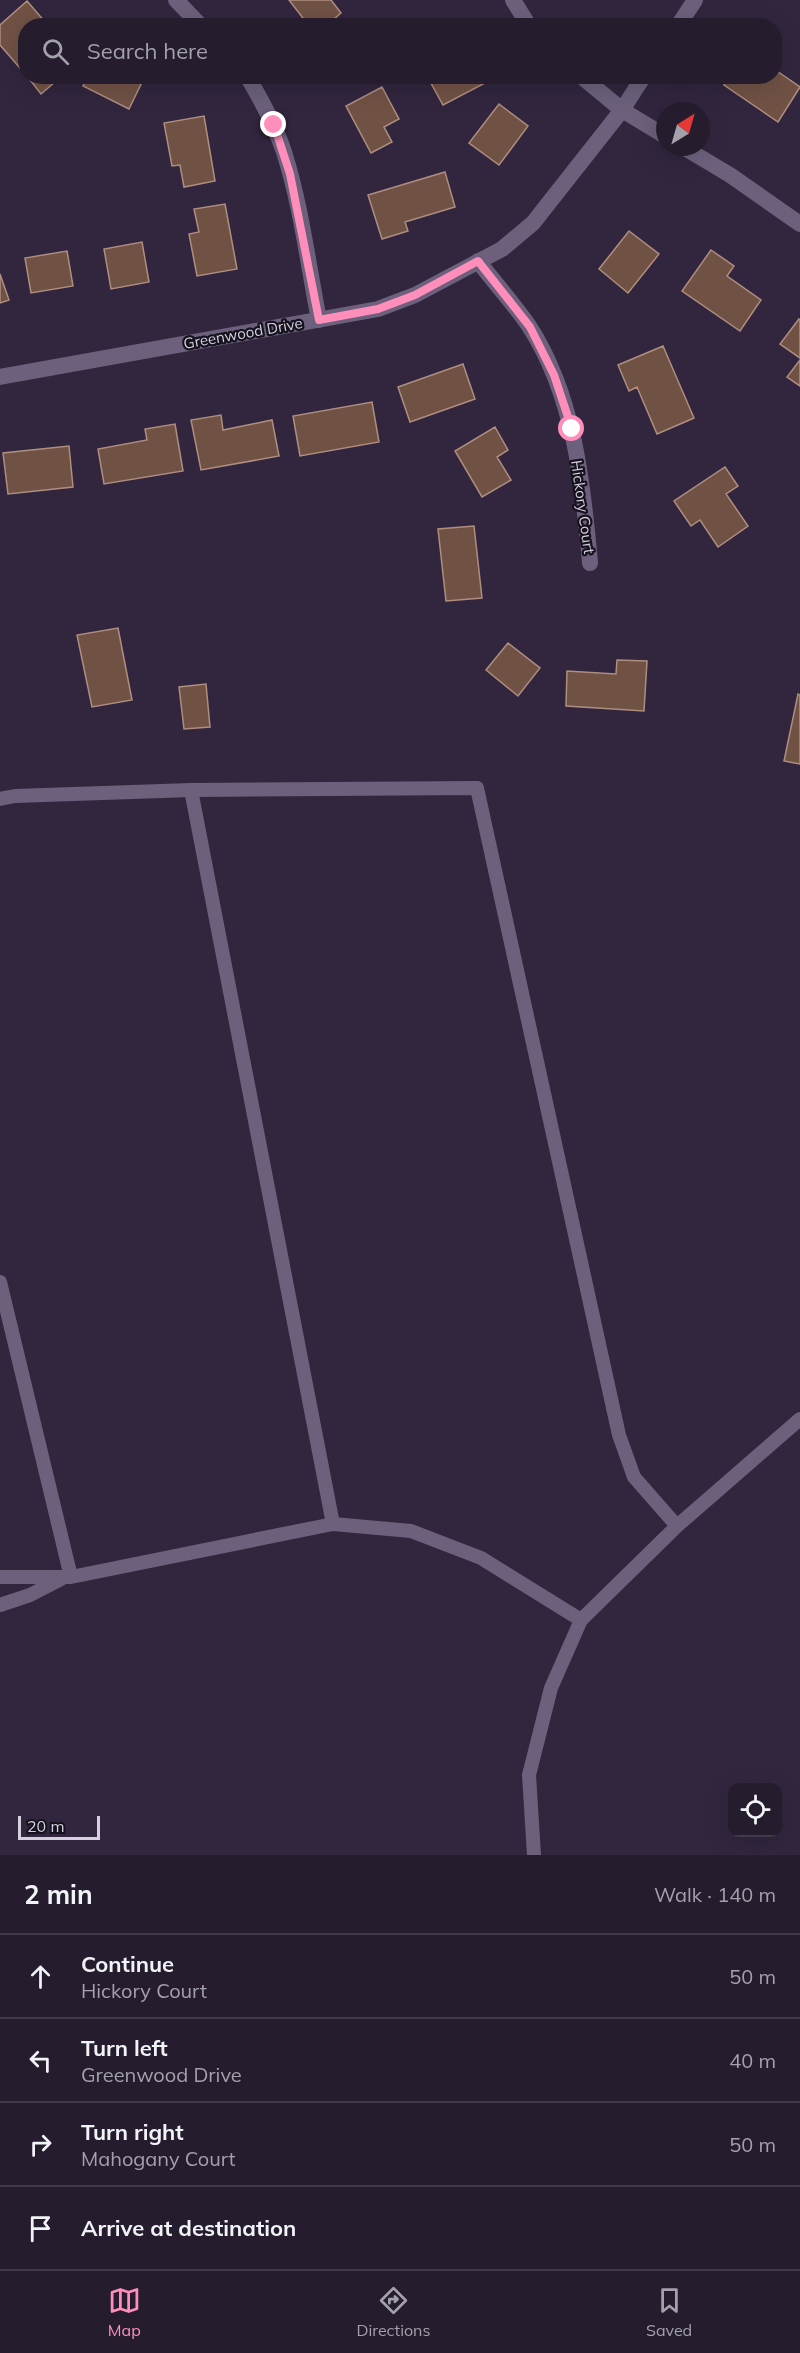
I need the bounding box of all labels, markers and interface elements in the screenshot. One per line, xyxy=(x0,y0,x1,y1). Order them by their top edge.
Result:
search box xyxy=(18,18,782,84)
icon: search xyxy=(39,35,72,68)
text: Search here xyxy=(87,37,208,65)
north arrow xyxy=(656,102,710,156)
route end xyxy=(260,111,286,137)
street label: Greenwood Drive xyxy=(182,313,304,353)
route start xyxy=(558,415,584,441)
street label: Hickory Court xyxy=(567,459,599,555)
map controls xyxy=(728,1783,782,1837)
button: locate xyxy=(728,1783,782,1837)
scale bar xyxy=(18,1813,100,1840)
text: 20 m xyxy=(27,1816,64,1836)
text: 2 min xyxy=(24,1878,93,1911)
text: Walk · 140 m xyxy=(654,1882,776,1907)
text: Continue xyxy=(81,1950,174,1978)
icon: ahead xyxy=(24,1960,57,1993)
text: 50 m xyxy=(729,1964,776,1989)
text: Hickory Court xyxy=(81,1978,207,2003)
text: Turn left xyxy=(81,2034,168,2062)
icon: left xyxy=(24,2044,57,2077)
text: 40 m xyxy=(729,2048,776,2073)
text: Greenwood Drive xyxy=(81,2062,242,2087)
text: Turn right xyxy=(81,2118,184,2146)
icon: right xyxy=(24,2128,57,2161)
text: 50 m xyxy=(729,2132,776,2157)
text: Mahogany Court xyxy=(81,2146,236,2171)
icon: arrive xyxy=(24,2212,57,2245)
text: Arrive at destination xyxy=(81,2214,296,2242)
tab: Map xyxy=(108,2284,141,2340)
tab: Directions xyxy=(356,2284,430,2340)
tab: Saved xyxy=(646,2284,692,2340)

